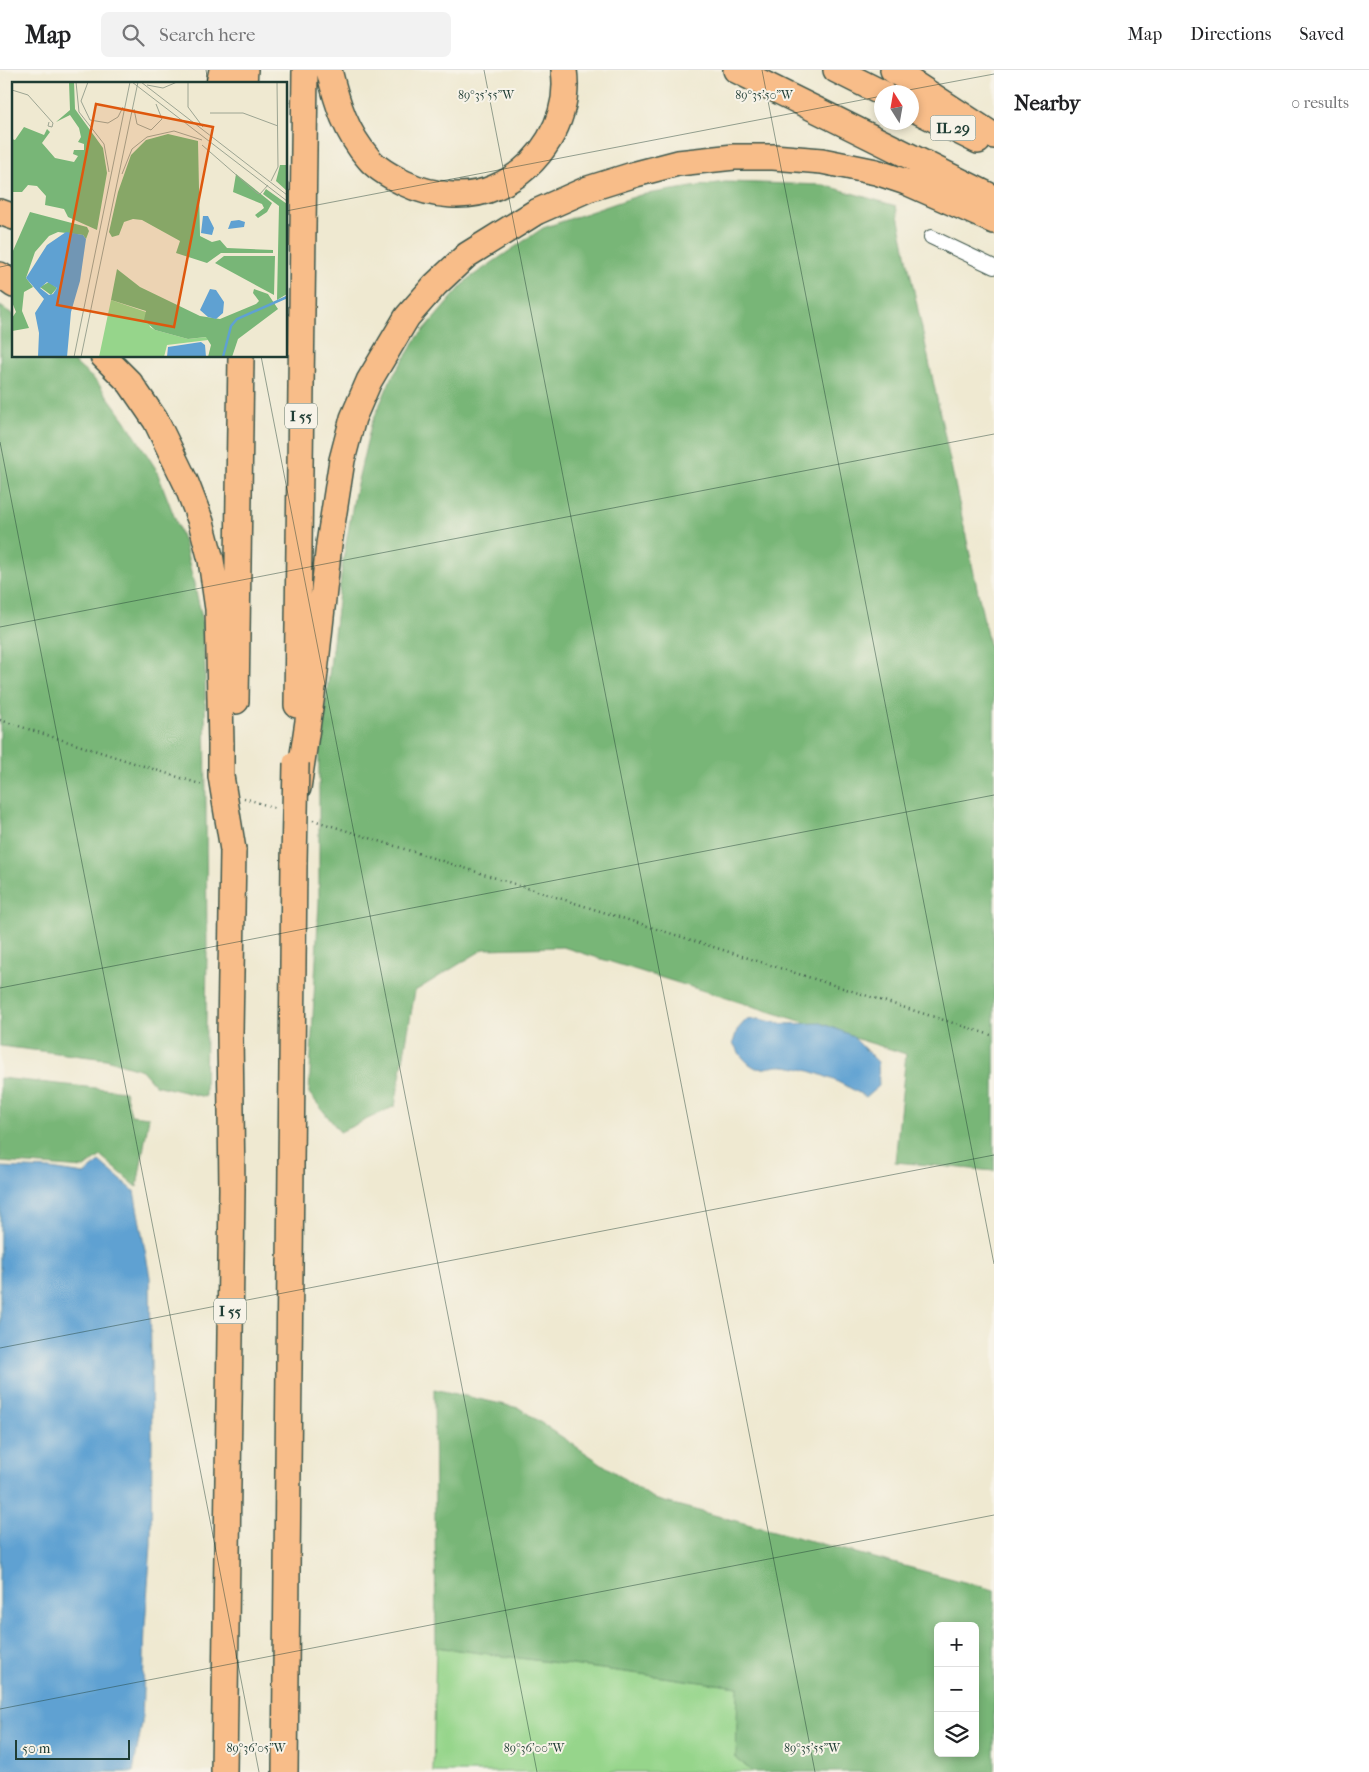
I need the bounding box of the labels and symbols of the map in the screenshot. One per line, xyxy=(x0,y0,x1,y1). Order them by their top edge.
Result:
inset map xyxy=(12,82,288,358)
north arrow xyxy=(874,85,919,130)
text: 89°35'55"W xyxy=(458,88,515,102)
text: 89°35'50"W xyxy=(735,88,794,102)
road number: IL 29 xyxy=(930,116,976,140)
road number: I 55 xyxy=(285,404,317,428)
road number: I 55 xyxy=(214,1298,246,1324)
scale bar xyxy=(15,1737,130,1760)
text: 89°36'05"W xyxy=(227,1741,287,1755)
text: 89°36'00"W xyxy=(504,1741,565,1755)
text: 89°35'55"W xyxy=(784,1741,841,1755)

